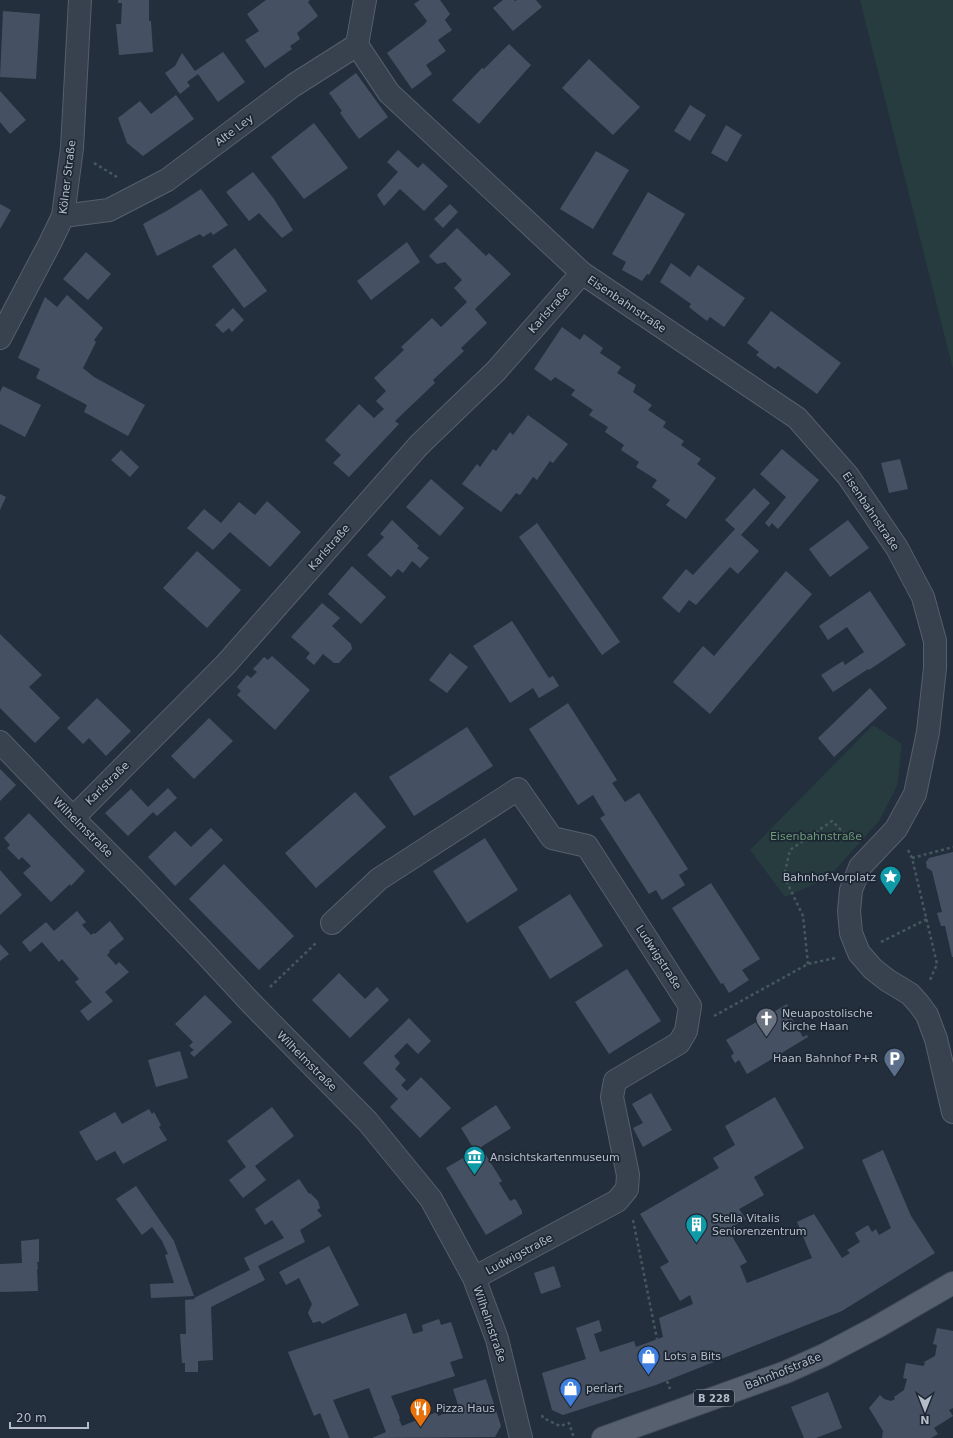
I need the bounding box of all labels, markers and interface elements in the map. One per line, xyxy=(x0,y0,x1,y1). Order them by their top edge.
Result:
street label: Alte Ley xyxy=(213,112,256,149)
street label: Kölner Straße xyxy=(57,139,79,215)
street label: Eisenbahnstraße xyxy=(585,273,669,336)
street label: Karlstraße xyxy=(526,285,573,336)
street label: Eisenbahnstraße xyxy=(839,469,902,553)
street label: Karlstraße xyxy=(306,522,353,573)
street label: Karlstraße xyxy=(83,759,132,808)
street label: Wilhelmstraße xyxy=(50,795,115,860)
park label: Eisenbahnstraße xyxy=(770,830,862,843)
place icon: Bahnhof-Vorplatz xyxy=(878,864,904,897)
place label: Bahnhof-Vorplatz xyxy=(783,871,876,884)
street label: Ludwigstraße xyxy=(633,923,684,992)
church icon: Neuapostolische Kirche Haan xyxy=(754,1006,780,1039)
place label: Neuapostolische Kirche Haan xyxy=(782,1007,873,1033)
street label: Wilhelmstraße xyxy=(274,1029,339,1094)
parking icon: Haan Bahnhof P+R xyxy=(881,1045,907,1078)
place label: Haan Bahnhof P+R xyxy=(773,1052,878,1065)
museum icon: Ansichtskartenmuseum xyxy=(462,1144,488,1177)
place label: Ansichtskartenmuseum xyxy=(490,1151,620,1164)
building icon: Stella Vitalis Seniorenzentrum xyxy=(684,1211,710,1244)
place label: Stella Vitalis Seniorenzentrum xyxy=(712,1212,807,1238)
street label: Ludwigstraße xyxy=(484,1231,555,1278)
street label: Wilhelmstraße xyxy=(470,1285,509,1364)
shop icon: Lots a Bits xyxy=(635,1343,661,1376)
place label: Lots a Bits xyxy=(664,1350,721,1363)
street label: Bahnhofstraße xyxy=(743,1350,823,1393)
shop icon: perlart xyxy=(558,1375,584,1408)
place label: perlart xyxy=(586,1382,624,1395)
road number: B 228 xyxy=(694,1390,734,1406)
north arrow xyxy=(905,1390,945,1430)
restaurant icon: Pizza Haus xyxy=(408,1395,434,1428)
place label: Pizza Haus xyxy=(436,1402,495,1415)
scale bar xyxy=(10,1404,88,1430)
text: 20 m xyxy=(16,1411,47,1425)
text: N xyxy=(920,1413,930,1426)

